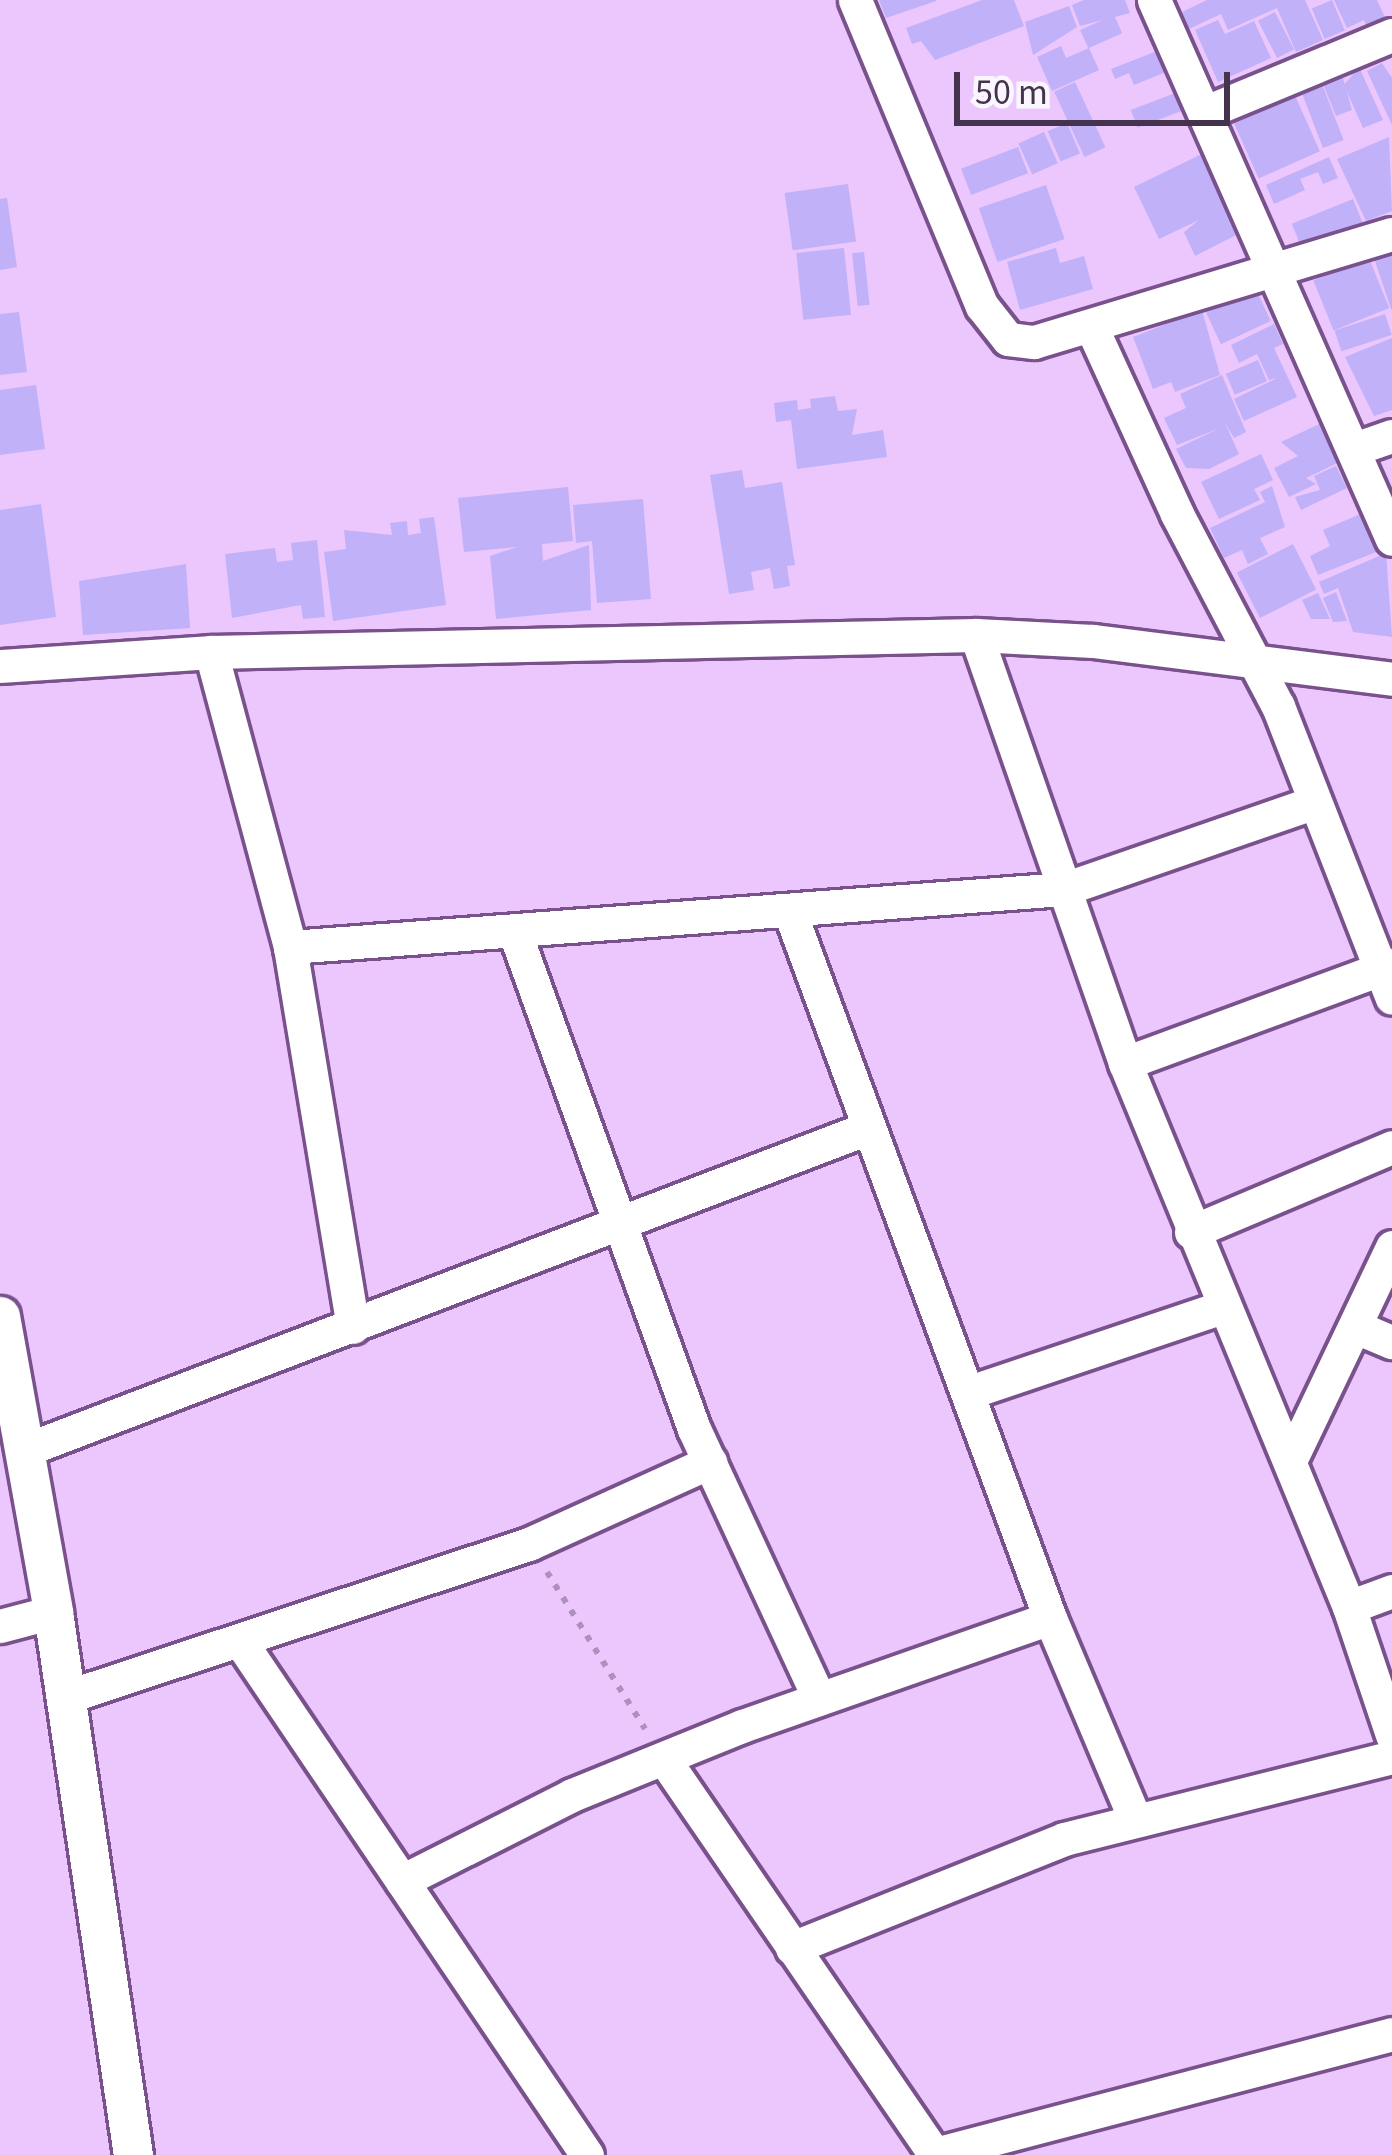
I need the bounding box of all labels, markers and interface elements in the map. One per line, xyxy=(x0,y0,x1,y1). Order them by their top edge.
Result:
scale bar xyxy=(960,48,1236,122)
text: 50 m xyxy=(975,67,1048,118)

